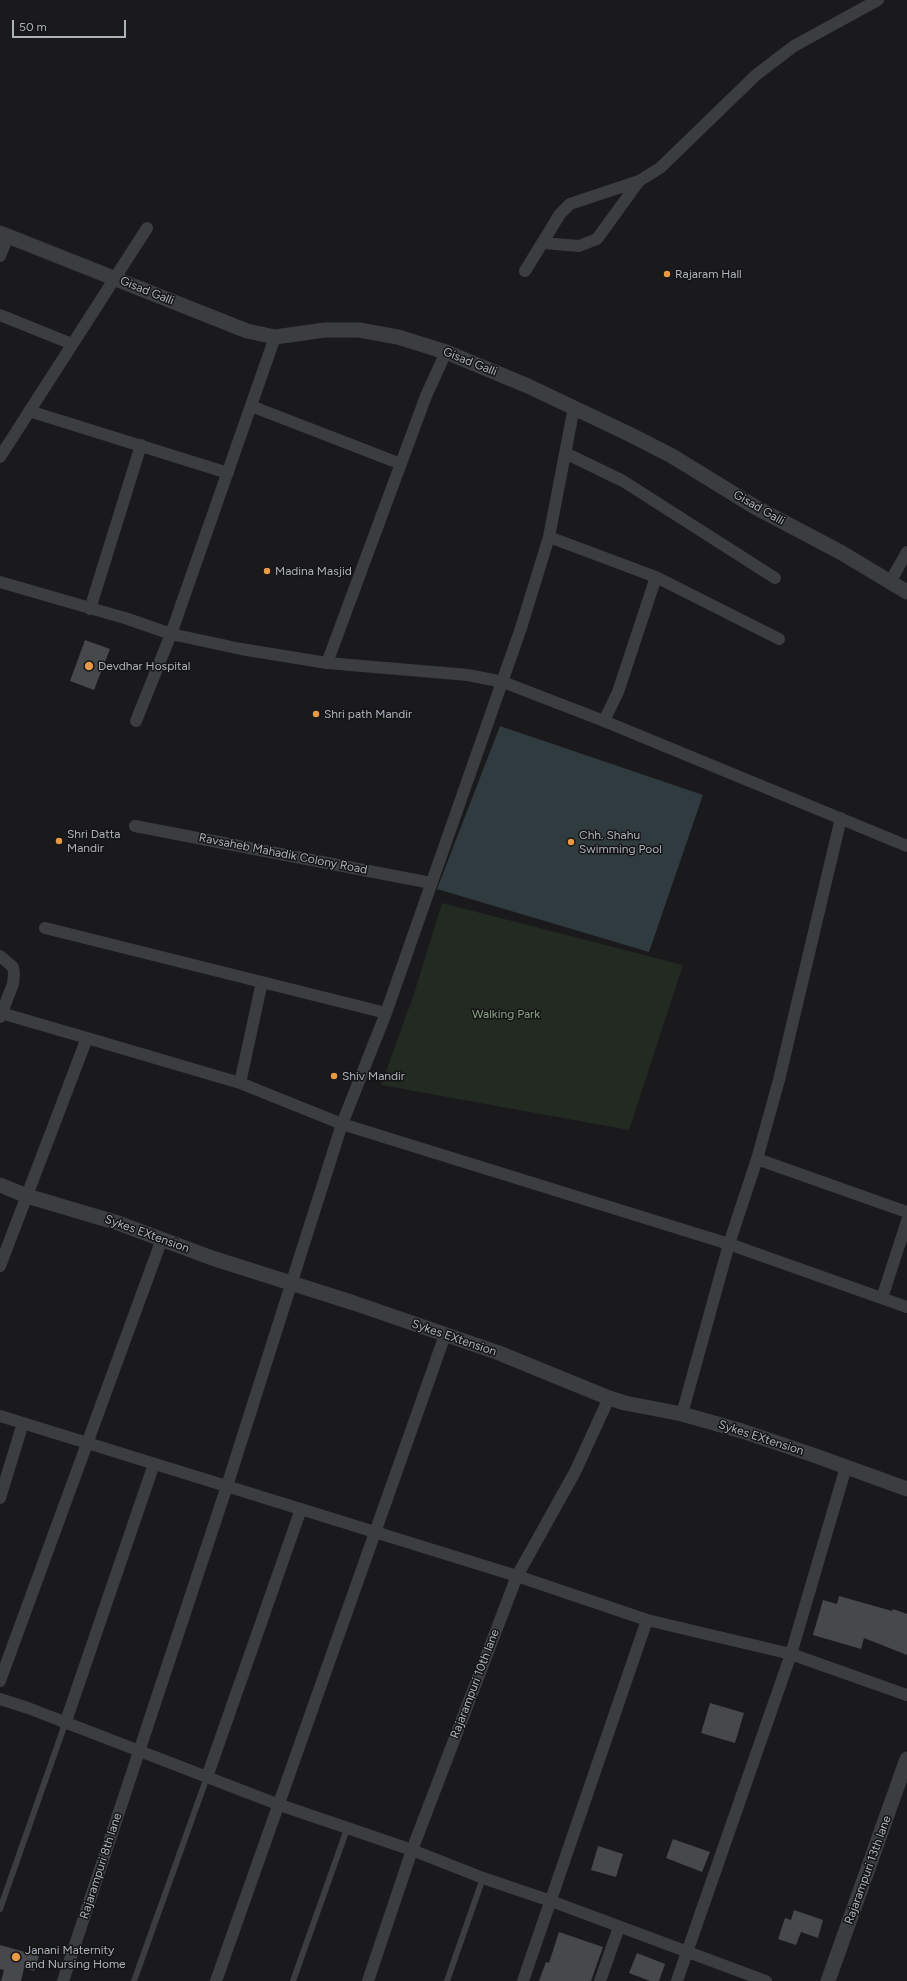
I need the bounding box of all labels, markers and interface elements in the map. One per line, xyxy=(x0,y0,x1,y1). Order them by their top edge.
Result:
scale bar xyxy=(14,12,128,38)
text: 50 m xyxy=(19,20,47,34)
place label: Rajaram Hall xyxy=(675,267,742,281)
marker: Rajaram Hall xyxy=(662,269,672,279)
street label: Gisad Galli xyxy=(118,274,176,308)
street label: Gisad Galli xyxy=(441,345,499,379)
street label: Gisad Galli xyxy=(731,488,787,528)
place label: Madina Masjid xyxy=(275,564,352,578)
marker: Madina Masjid xyxy=(262,566,272,576)
place label: Devdhar Hospital xyxy=(98,659,190,673)
marker: Devdhar Hospital xyxy=(83,660,95,672)
place label: Shri path Mandir xyxy=(324,707,412,721)
marker: Shri path Mandir xyxy=(311,709,321,719)
place label: Shri Datta Mandir xyxy=(67,827,120,855)
place label: Chh. Shahu Swimming Pool xyxy=(579,828,662,856)
street label: Ravsaheb Mahadik Colony Road xyxy=(198,831,368,877)
marker: Shri Datta Mandir xyxy=(54,836,64,846)
marker: Chh. Shahu Swimming Pool xyxy=(566,837,576,847)
park label: Walking Park xyxy=(472,1007,540,1021)
place label: Shiv Mandir xyxy=(342,1069,405,1083)
marker: Shiv Mandir xyxy=(329,1071,339,1081)
street label: Sykes EXtension xyxy=(103,1212,191,1256)
street label: Sykes EXtension xyxy=(410,1317,498,1359)
street label: Sykes EXtension xyxy=(717,1417,805,1459)
street label: Rajarampuri 10th lane xyxy=(448,1627,502,1741)
street label: Rajarampuri 8th lane xyxy=(77,1811,125,1921)
street label: Rajarampuri 13th lane xyxy=(842,1814,894,1926)
place label: Janani Maternity and Nursing Home xyxy=(25,1943,126,1971)
marker: Janani Maternity and Nursing Home xyxy=(10,1951,22,1963)

